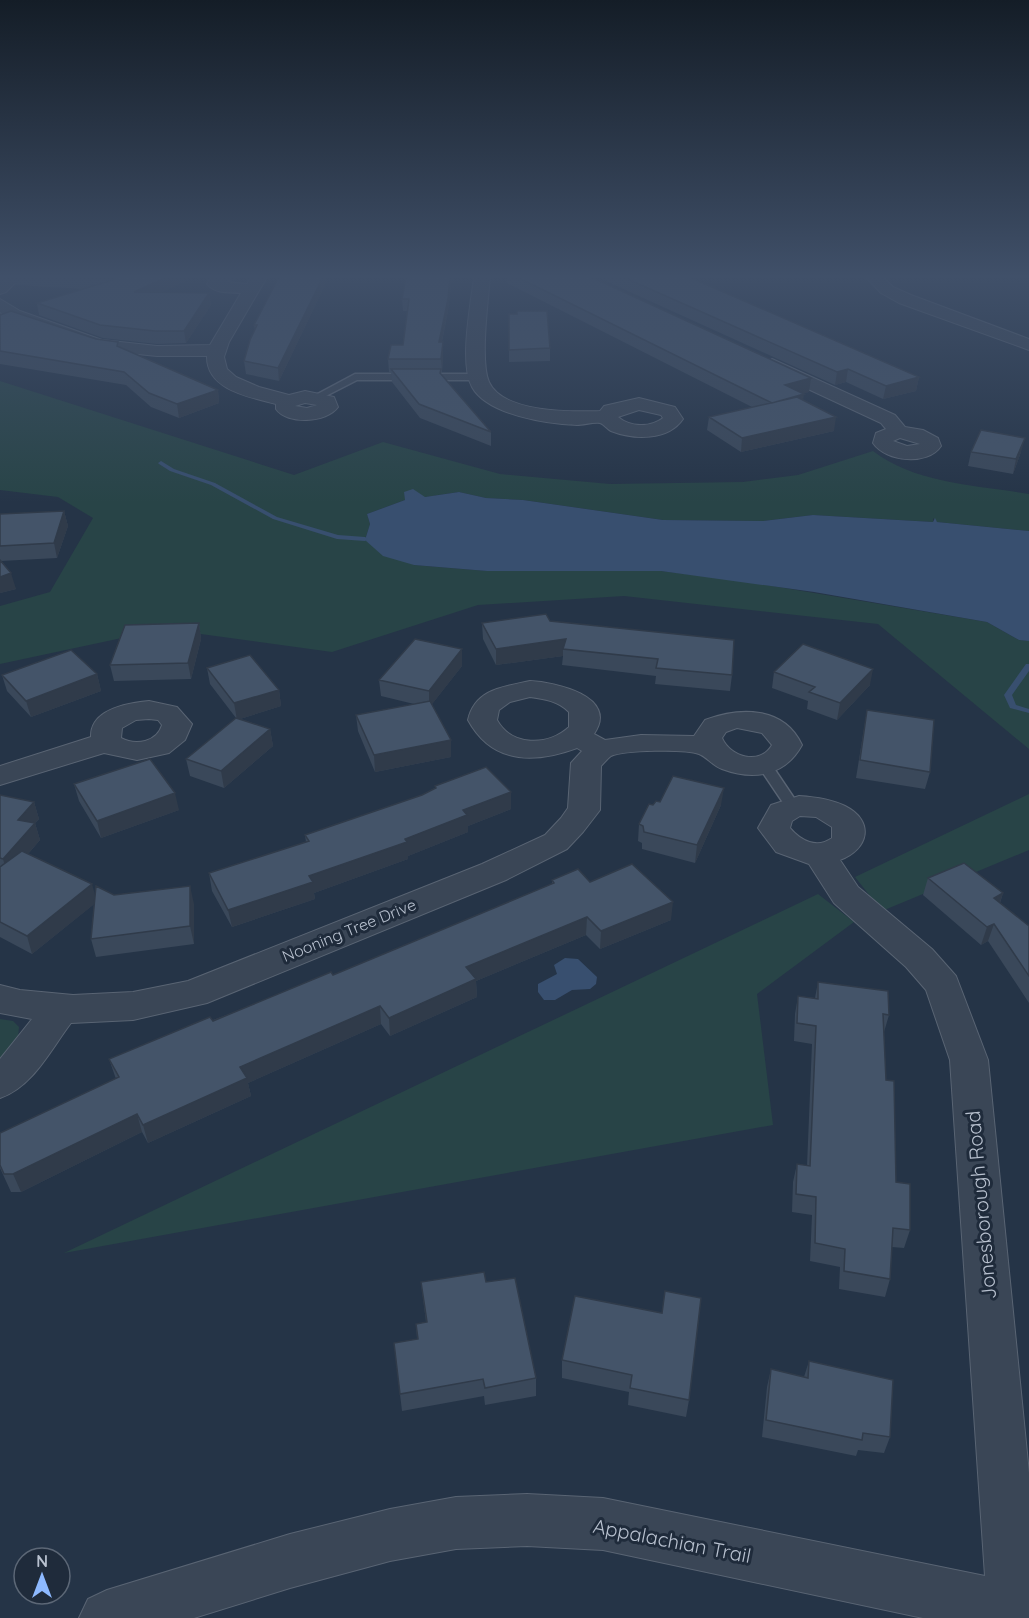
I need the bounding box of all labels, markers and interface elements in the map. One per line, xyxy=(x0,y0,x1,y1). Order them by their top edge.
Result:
street label: Nooning Tree Drive xyxy=(279,894,419,966)
street label: Jonesborough Road xyxy=(960,1110,1001,1300)
street label: Appalachian Trail xyxy=(591,1513,753,1568)
north arrow xyxy=(12,1546,72,1606)
text: N xyxy=(36,1551,48,1571)

